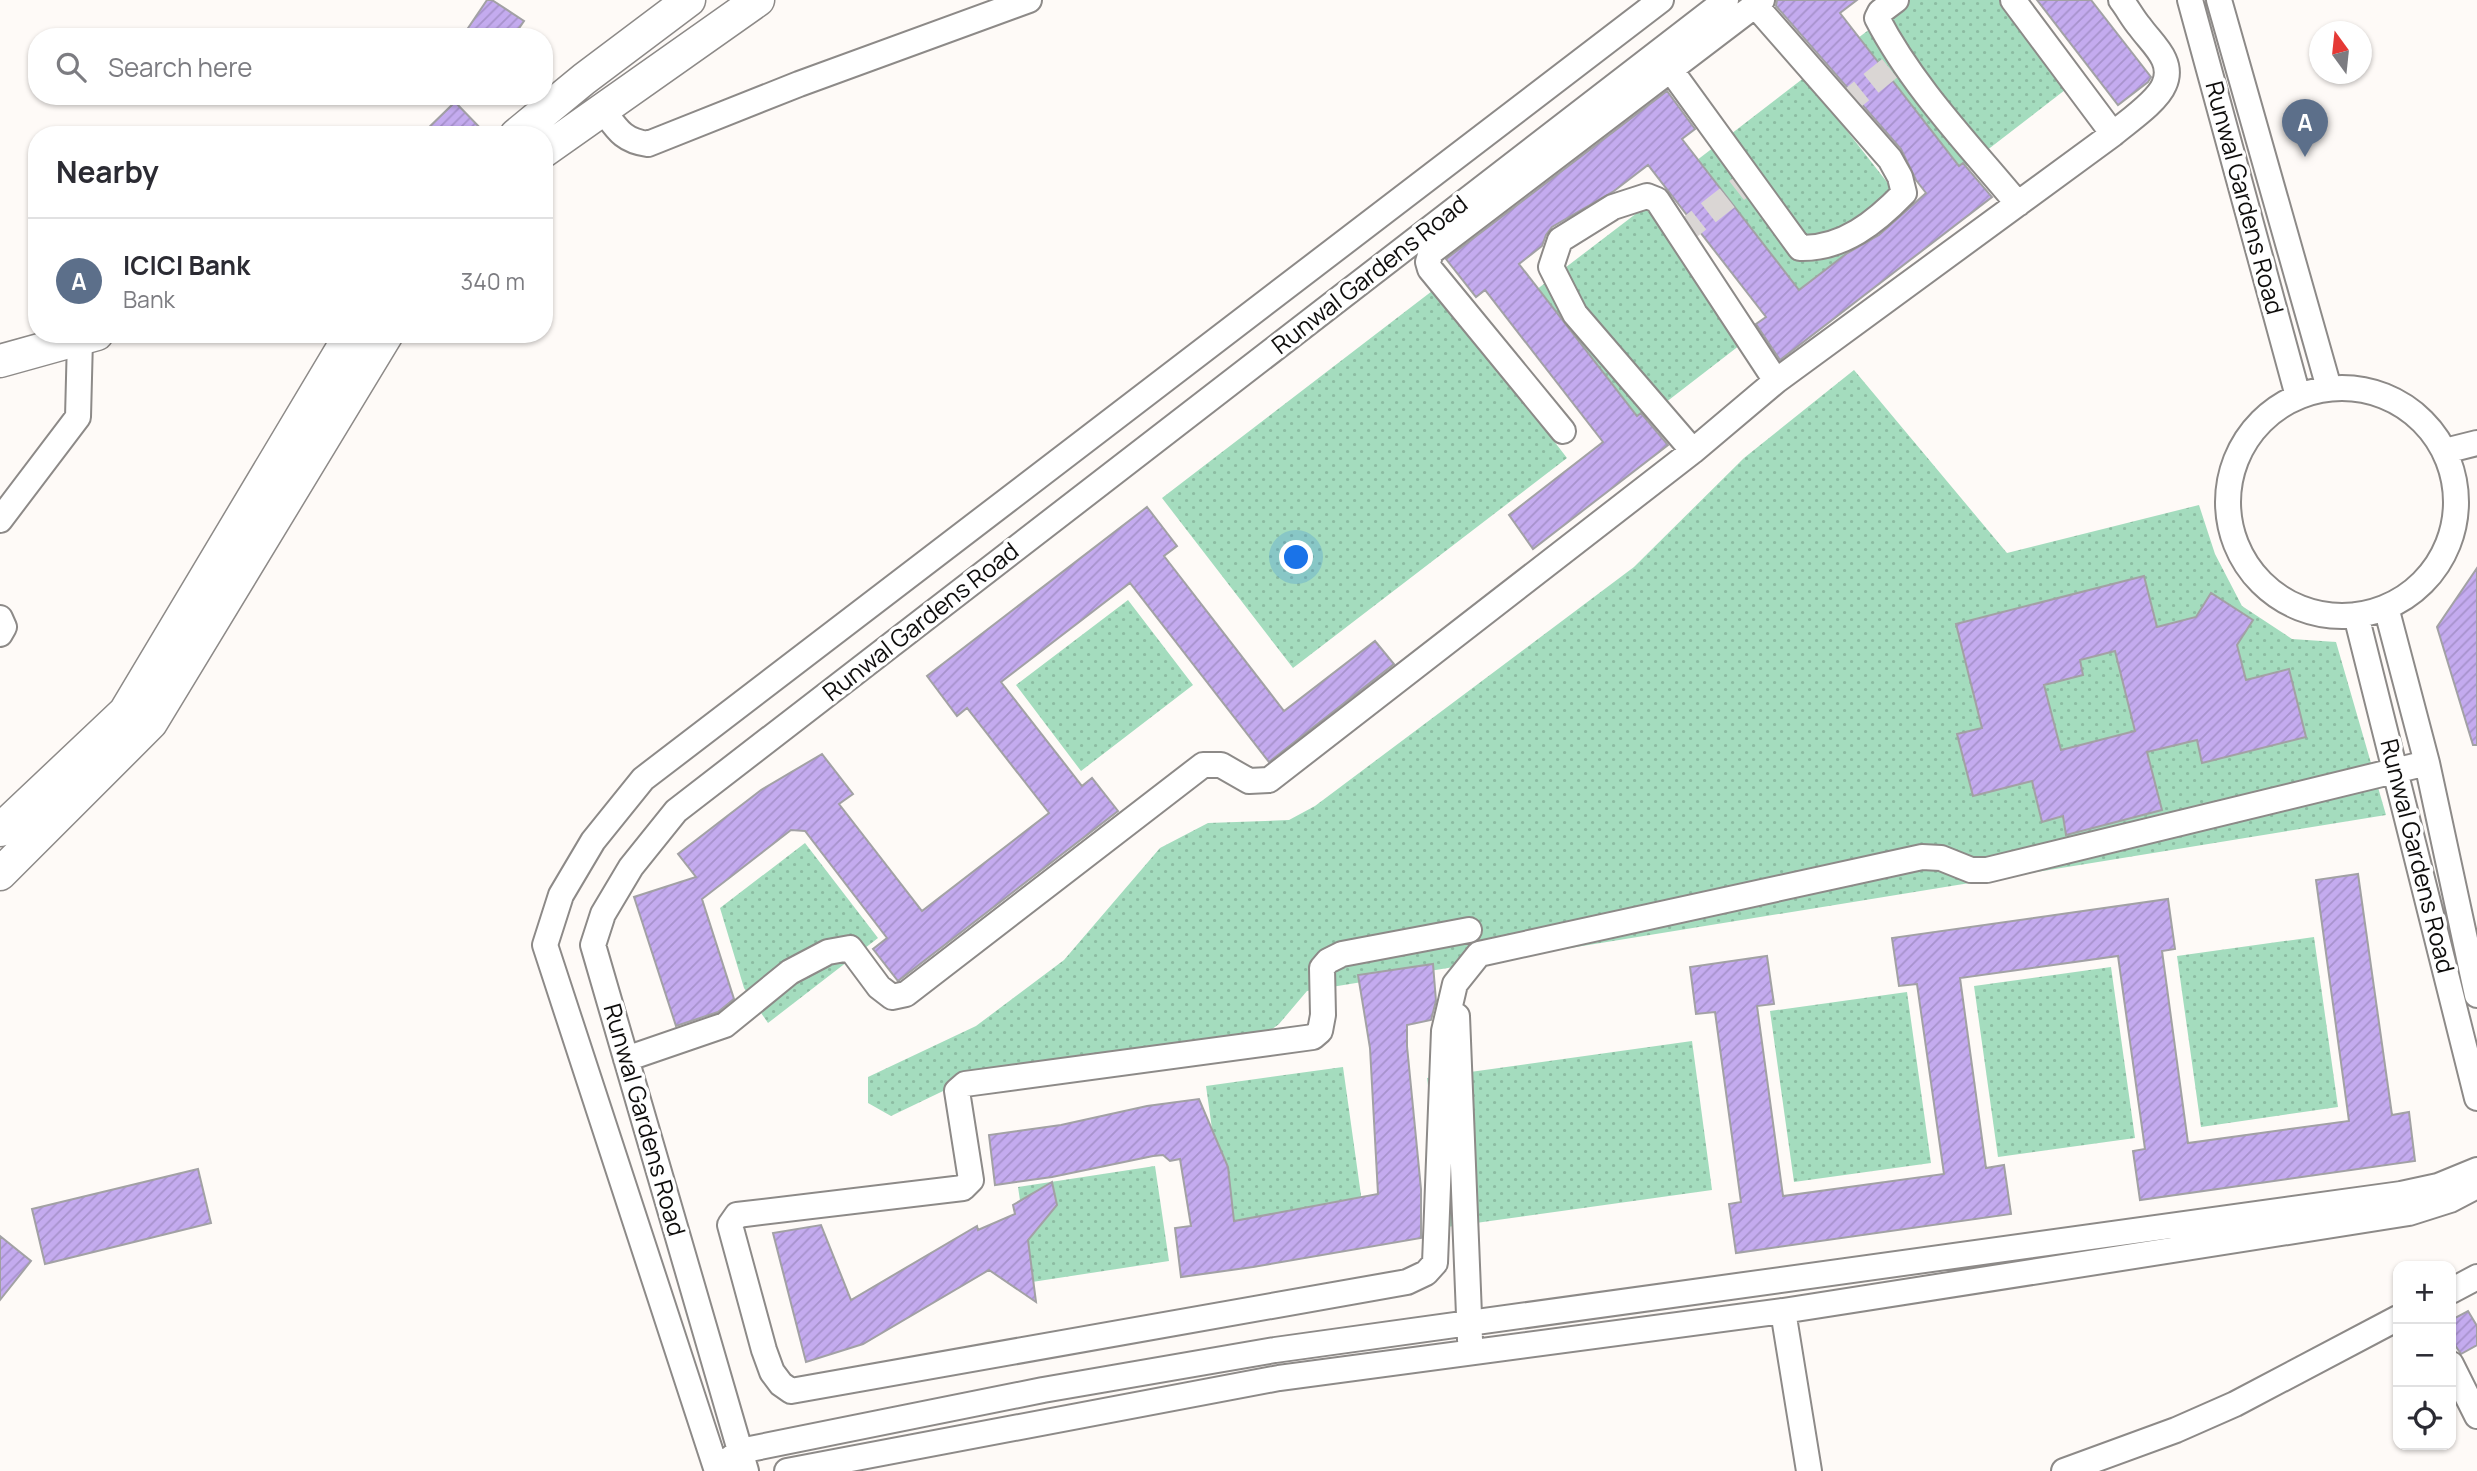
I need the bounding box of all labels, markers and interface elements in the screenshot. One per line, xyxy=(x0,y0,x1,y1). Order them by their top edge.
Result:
north arrow xyxy=(2309,21,2372,84)
search box xyxy=(28,28,553,105)
icon: search xyxy=(52,48,90,86)
text: Search here xyxy=(108,49,253,85)
street label: Runwal Gardens Road xyxy=(2198,77,2292,318)
pin: A xyxy=(2282,99,2328,157)
text: Nearby xyxy=(56,151,159,192)
street label: Runwal Gardens Road xyxy=(1264,187,1474,361)
text: ICICI Bank xyxy=(123,247,250,283)
text: A xyxy=(71,265,87,297)
text: 340 m xyxy=(461,265,525,297)
text: Bank xyxy=(123,283,175,315)
street label: Runwal Gardens Road xyxy=(815,534,1025,708)
your location xyxy=(1279,540,1313,574)
street label: Runwal Gardens Road xyxy=(2373,735,2464,976)
street label: Runwal Gardens Road xyxy=(596,1000,694,1240)
map controls xyxy=(2393,1261,2456,1450)
button: + xyxy=(2393,1261,2456,1324)
button: − xyxy=(2393,1324,2456,1387)
button: locate xyxy=(2393,1387,2456,1450)

